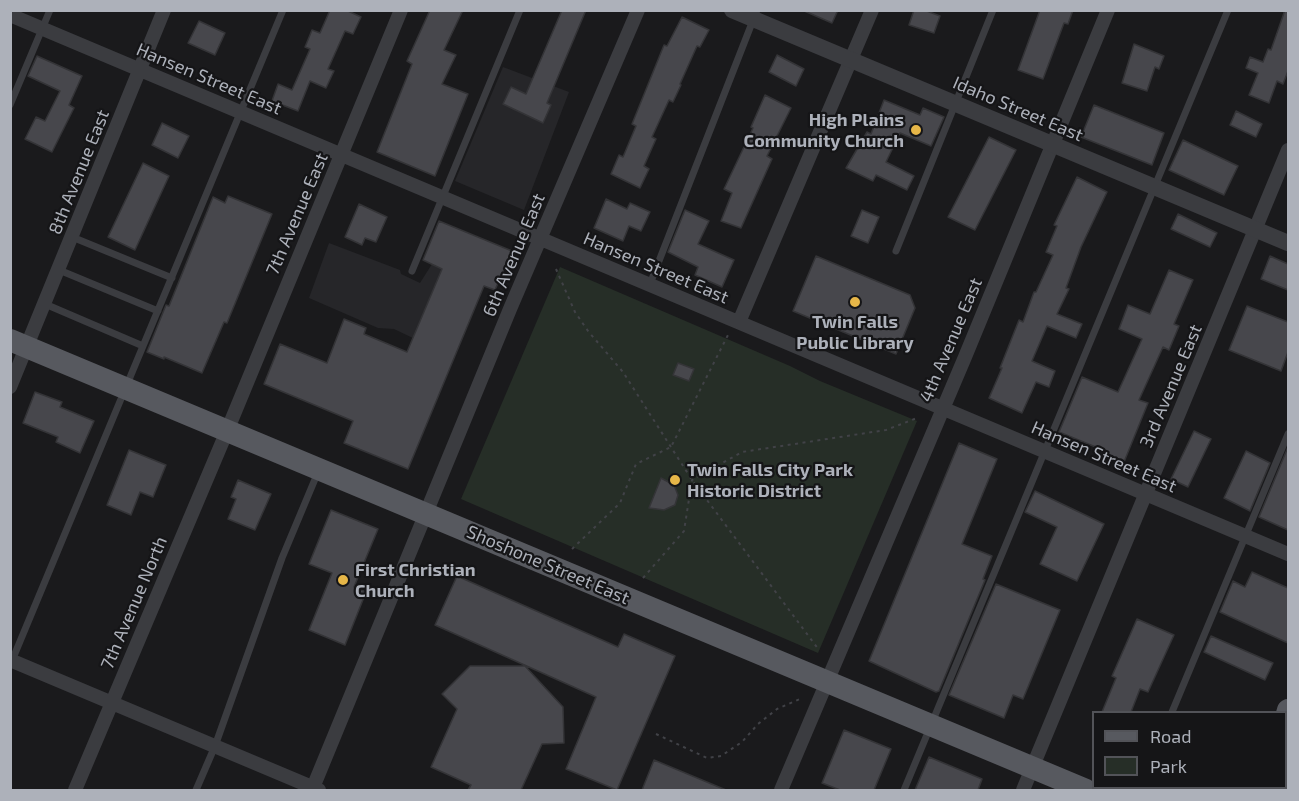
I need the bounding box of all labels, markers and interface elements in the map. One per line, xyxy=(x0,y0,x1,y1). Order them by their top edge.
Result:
street label: Hansen Street East xyxy=(133,39,285,119)
street label: Idaho Street East xyxy=(950,72,1086,146)
street label: 8th Avenue East xyxy=(44,107,114,237)
place label: High Plains Community Church xyxy=(744,109,904,152)
marker: High Plains Community Church xyxy=(909,123,923,137)
street label: 7th Avenue East xyxy=(261,150,333,278)
street label: 6th Avenue East xyxy=(478,190,550,320)
street label: Hansen Street East xyxy=(580,228,732,308)
street label: 4th Avenue East xyxy=(915,275,987,405)
marker: Twin Falls Public Library xyxy=(848,295,862,309)
place label: Twin Falls Public Library xyxy=(796,311,914,354)
street label: 3rd Avenue East xyxy=(1135,321,1207,451)
street label: Hansen Street East xyxy=(1028,417,1180,497)
place label: Twin Falls City Park Historic District xyxy=(687,459,853,502)
marker: Twin Falls City Park Historic District xyxy=(668,473,682,487)
street label: Shoshone Street East xyxy=(463,521,633,609)
street label: 7th Avenue North xyxy=(96,533,172,673)
place label: First Christian Church xyxy=(355,559,476,602)
marker: First Christian Church xyxy=(336,573,350,587)
legend xyxy=(1092,711,1287,789)
text: Road xyxy=(1150,725,1191,747)
text: Park xyxy=(1150,755,1187,777)

